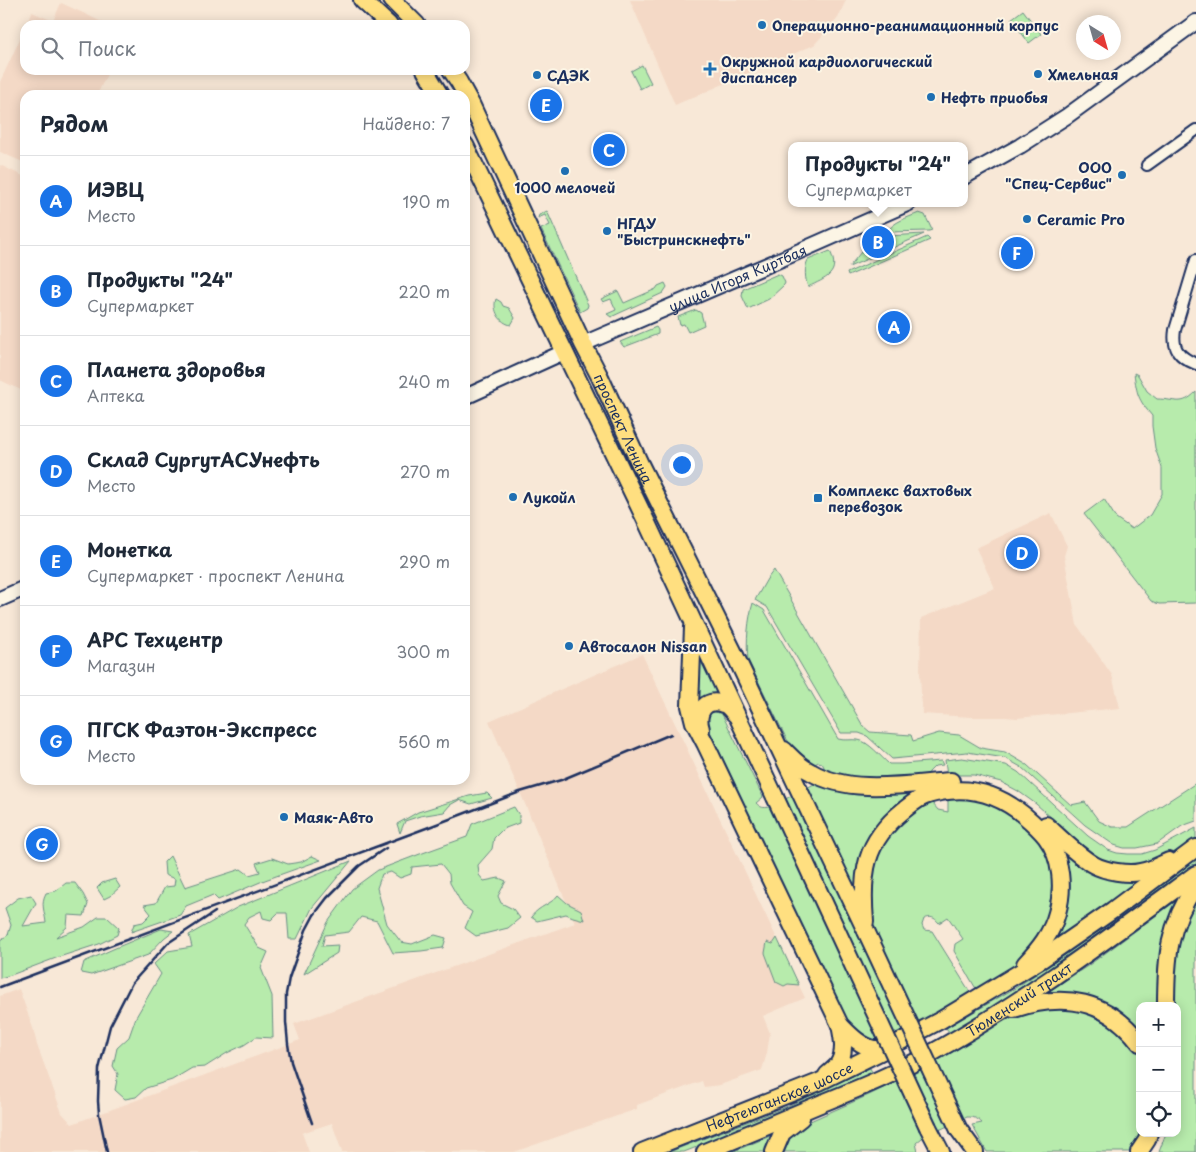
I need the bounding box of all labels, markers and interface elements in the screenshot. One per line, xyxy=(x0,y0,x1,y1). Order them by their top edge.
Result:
place label: Операционно-реанимационный корпус xyxy=(772,15,1059,36)
north arrow xyxy=(1076,15,1121,60)
marker: Операционно-реанимационный корпус xyxy=(756,19,768,31)
search box xyxy=(20,20,470,75)
icon: search xyxy=(38,34,66,62)
text: Поиск xyxy=(78,34,136,62)
place label: Окружной кардиологический диспансер xyxy=(721,51,933,88)
marker: Окружной кардиологический диспансер xyxy=(703,62,717,76)
place label: Хмельная xyxy=(1048,64,1119,85)
place label: СДЭК xyxy=(547,65,590,86)
marker: Хмельная xyxy=(1032,68,1044,80)
marker: СДЭК xyxy=(531,69,543,81)
pin: E xyxy=(530,86,562,124)
place label: Нефть приобья xyxy=(941,87,1048,108)
marker: Нефть приобья xyxy=(925,91,937,103)
text: Рядом xyxy=(40,107,108,139)
text: Найдено: 7 xyxy=(363,111,450,135)
pin: C xyxy=(593,131,625,169)
popup xyxy=(788,142,968,207)
text: Продукты "24" xyxy=(805,149,951,177)
place label: ООО "Спец-Сервис" xyxy=(1005,157,1112,194)
marker: 1000 мелочей xyxy=(559,165,571,177)
marker: ООО "Спец-Сервис" xyxy=(1116,169,1128,181)
text: ИЭВЦ xyxy=(87,175,144,203)
place label: 1000 мелочей xyxy=(515,177,616,198)
text: Супермаркет xyxy=(805,177,912,201)
text: A xyxy=(50,189,62,213)
text: 190 m xyxy=(402,189,450,213)
text: Место xyxy=(87,203,136,227)
place label: Ceramic Pro xyxy=(1037,209,1125,230)
place label: НГДУ "Быстринскнефть" xyxy=(617,213,751,250)
marker: Ceramic Pro xyxy=(1021,213,1033,225)
pin: B xyxy=(862,223,894,261)
marker: НГДУ "Быстринскнефть" xyxy=(601,225,613,237)
pin: F xyxy=(1001,234,1033,272)
street label: улица Игоря Киртбая xyxy=(665,239,810,317)
text: Продукты "24" xyxy=(87,265,233,293)
text: B xyxy=(51,279,61,303)
text: 220 m xyxy=(399,279,450,303)
text: Супермаркет xyxy=(87,293,194,317)
pin: A xyxy=(878,308,910,346)
text: Планета здоровья xyxy=(87,355,266,383)
text: C xyxy=(50,369,62,393)
text: 240 m xyxy=(398,369,450,393)
street label: проспект Ленина xyxy=(589,370,659,487)
text: Аптека xyxy=(87,383,144,407)
text: Склад СургутАСУнефть xyxy=(87,445,320,473)
your location xyxy=(669,452,695,478)
text: D xyxy=(50,459,62,483)
text: 270 m xyxy=(400,459,450,483)
text: Место xyxy=(87,473,136,497)
place label: Комплекс вахтовых перевозок xyxy=(828,480,972,517)
place label: Лукойл xyxy=(523,487,576,508)
marker: Лукойл xyxy=(507,491,519,503)
marker: Комплекс вахтовых перевозок xyxy=(812,492,824,504)
pin: D xyxy=(1006,534,1038,572)
text: Монетка xyxy=(87,535,172,563)
text: E xyxy=(51,549,61,573)
text: 290 m xyxy=(399,549,450,573)
text: Супермаркет · проспект Ленина xyxy=(87,563,344,587)
text: АРС Техцентр xyxy=(87,625,223,653)
place label: Автосалон Nissan xyxy=(579,636,707,657)
text: F xyxy=(51,639,61,663)
text: 300 m xyxy=(396,639,450,663)
marker: Автосалон Nissan xyxy=(563,640,575,652)
text: Магазин xyxy=(87,653,156,677)
text: ПГСК Фаэтон-Экспресс xyxy=(87,715,317,743)
text: G xyxy=(49,729,63,753)
text: 560 m xyxy=(398,729,450,753)
text: Место xyxy=(87,743,136,767)
place label: Маяк-Авто xyxy=(294,807,373,828)
marker: Маяк-Авто xyxy=(278,811,290,823)
pin: G xyxy=(26,825,58,863)
street label: Тюменский тракт xyxy=(962,957,1076,1041)
map controls xyxy=(1136,1002,1181,1137)
button: + xyxy=(1136,1002,1181,1047)
button: − xyxy=(1136,1047,1181,1092)
street label: Нефтеюганское шоссе xyxy=(703,1057,856,1136)
button: locate xyxy=(1136,1092,1181,1137)

